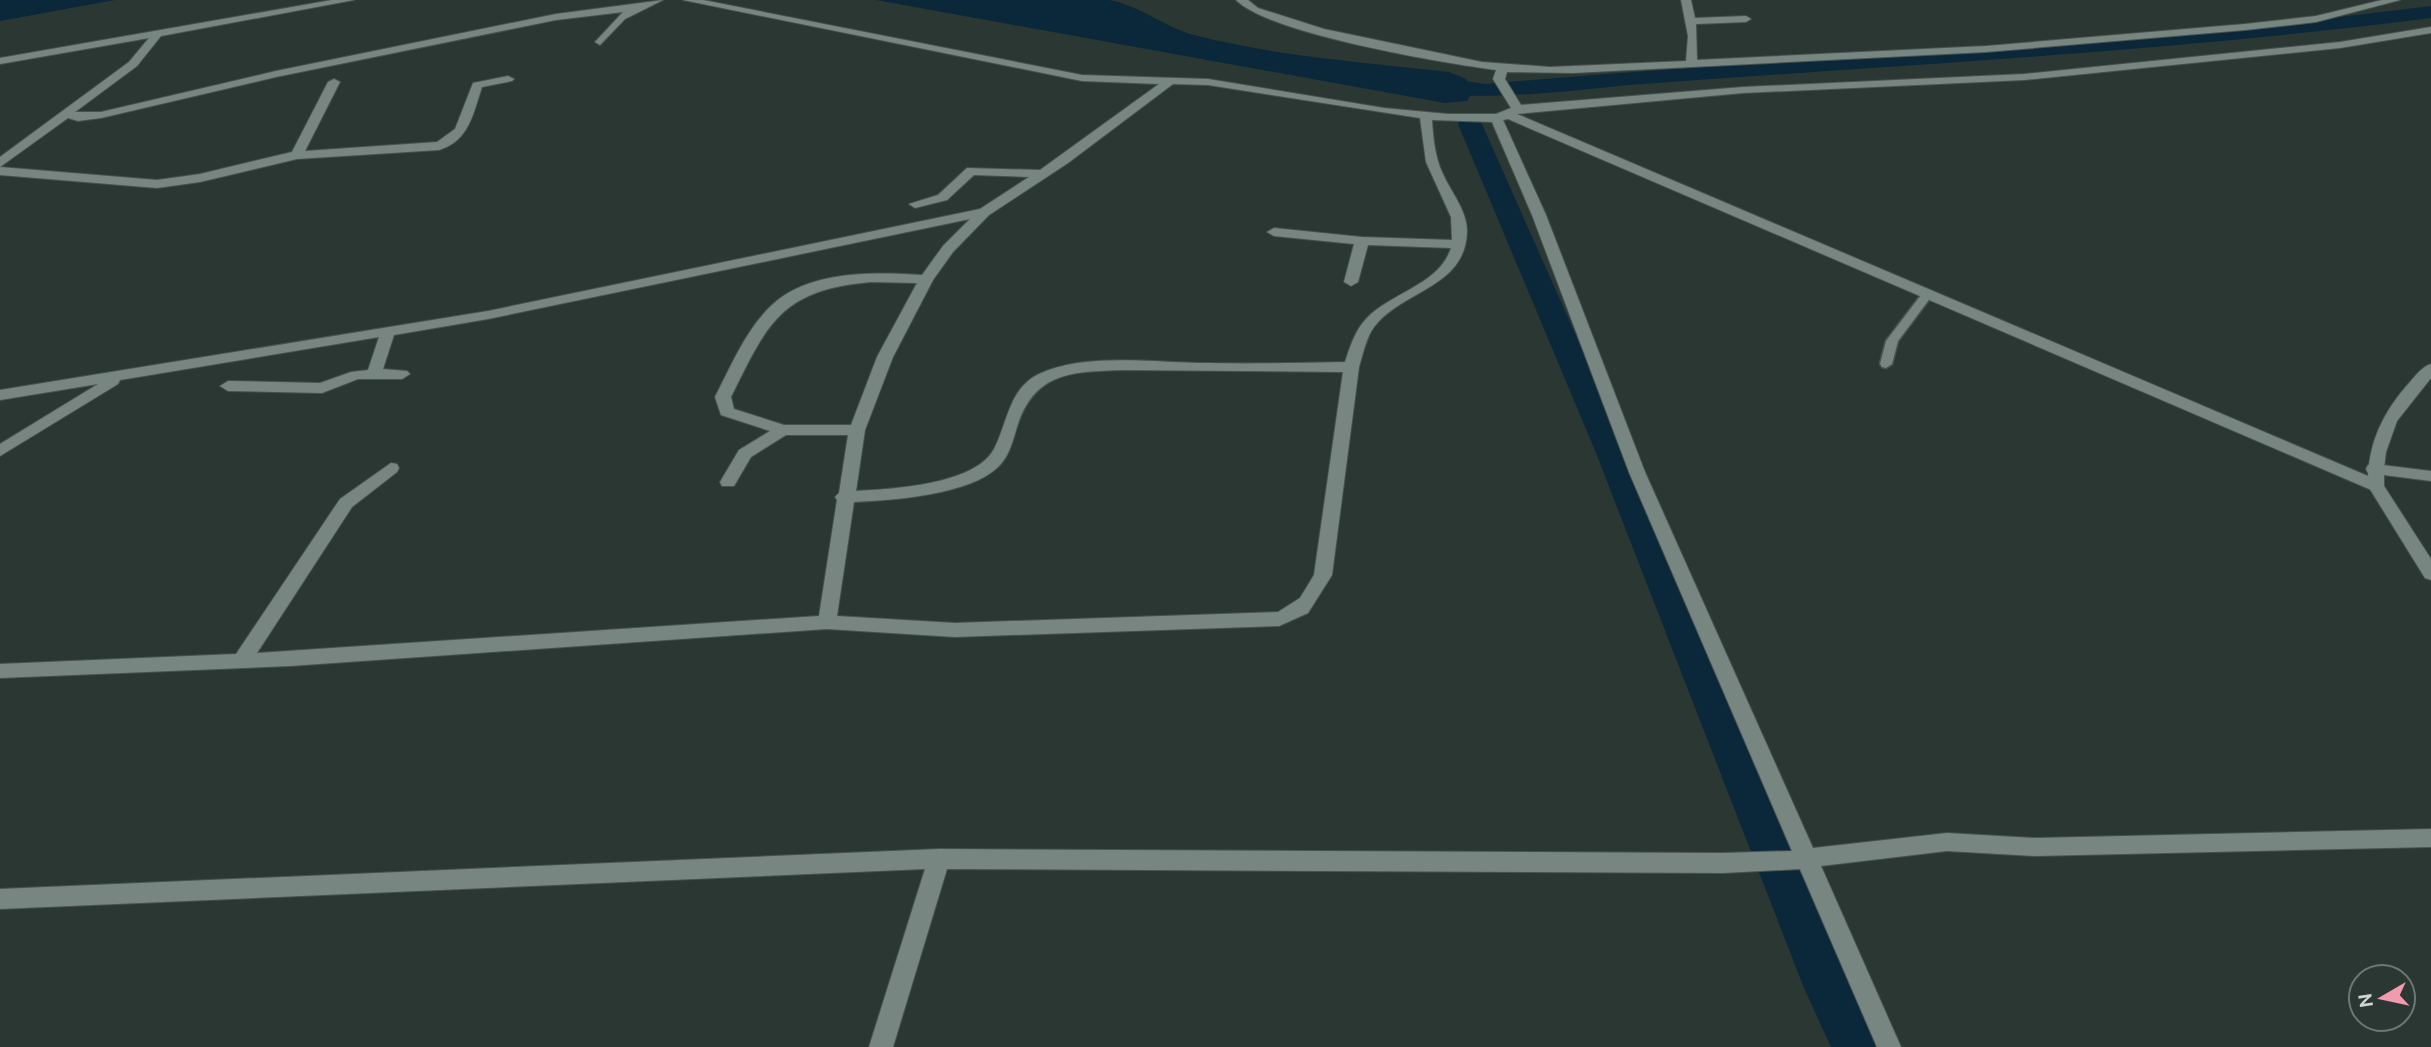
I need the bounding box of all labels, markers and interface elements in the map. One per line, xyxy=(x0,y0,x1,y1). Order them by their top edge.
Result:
north arrow xyxy=(2347,963,2417,1033)
text: N xyxy=(2353,992,2377,1009)

